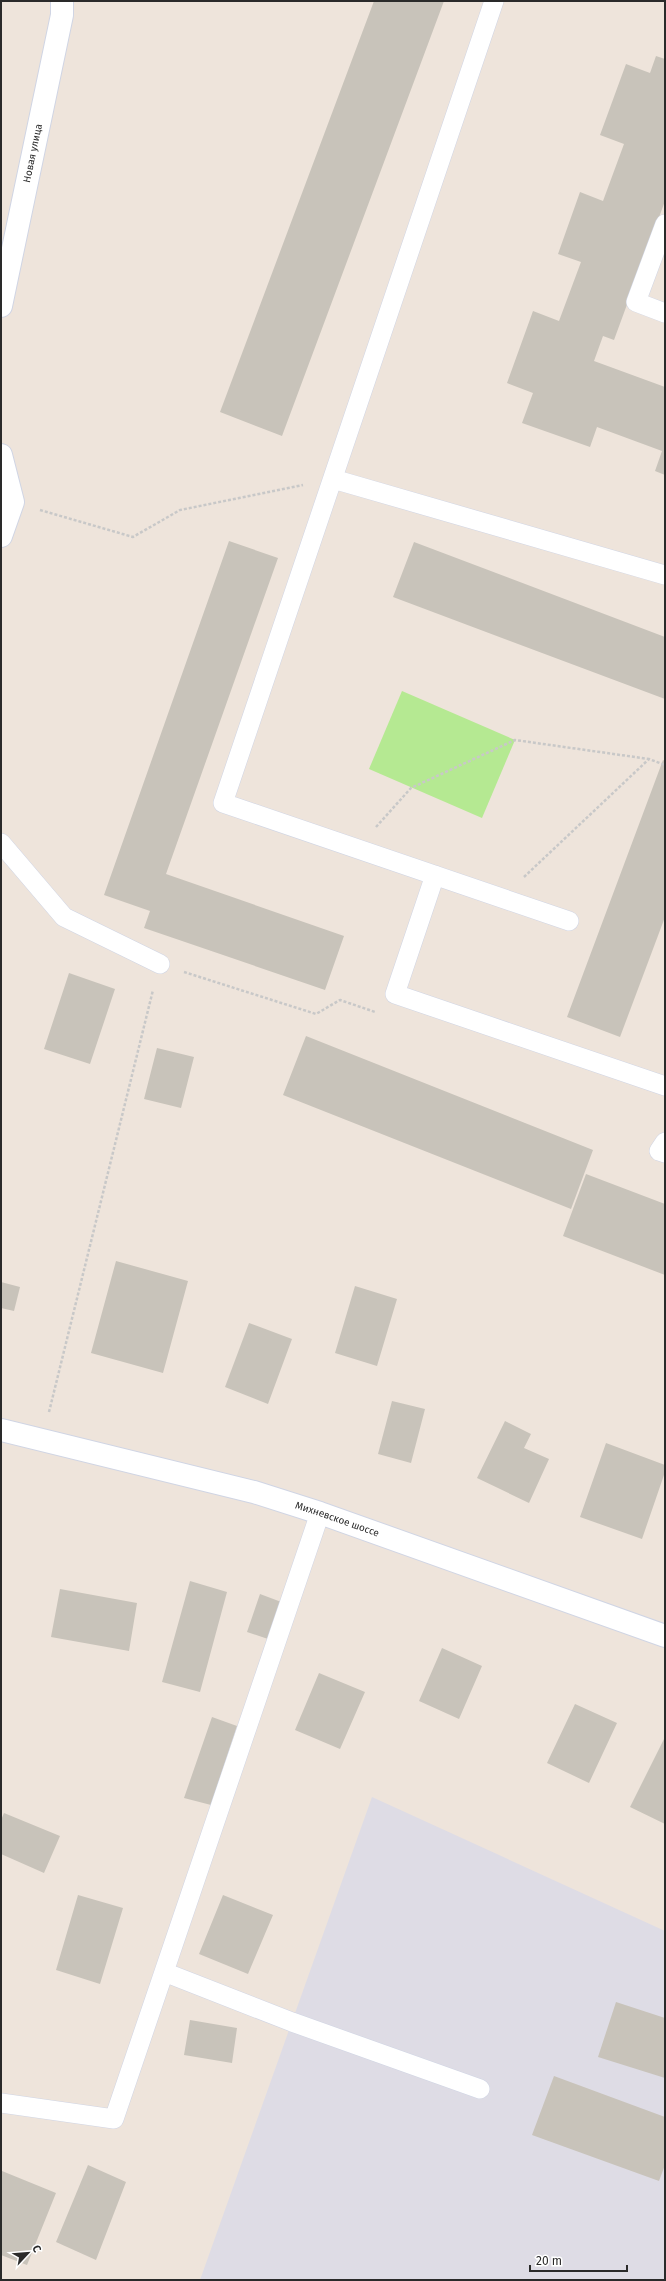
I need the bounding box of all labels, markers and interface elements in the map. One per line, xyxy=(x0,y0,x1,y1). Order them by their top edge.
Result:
street label: Новая улица xyxy=(21,123,45,184)
street label: Михневское шоссе xyxy=(294,1499,381,1540)
north arrow xyxy=(8,2233,48,2273)
text: С xyxy=(29,2243,44,2255)
scale bar xyxy=(530,2247,627,2273)
text: 20 m xyxy=(536,2254,562,2268)

